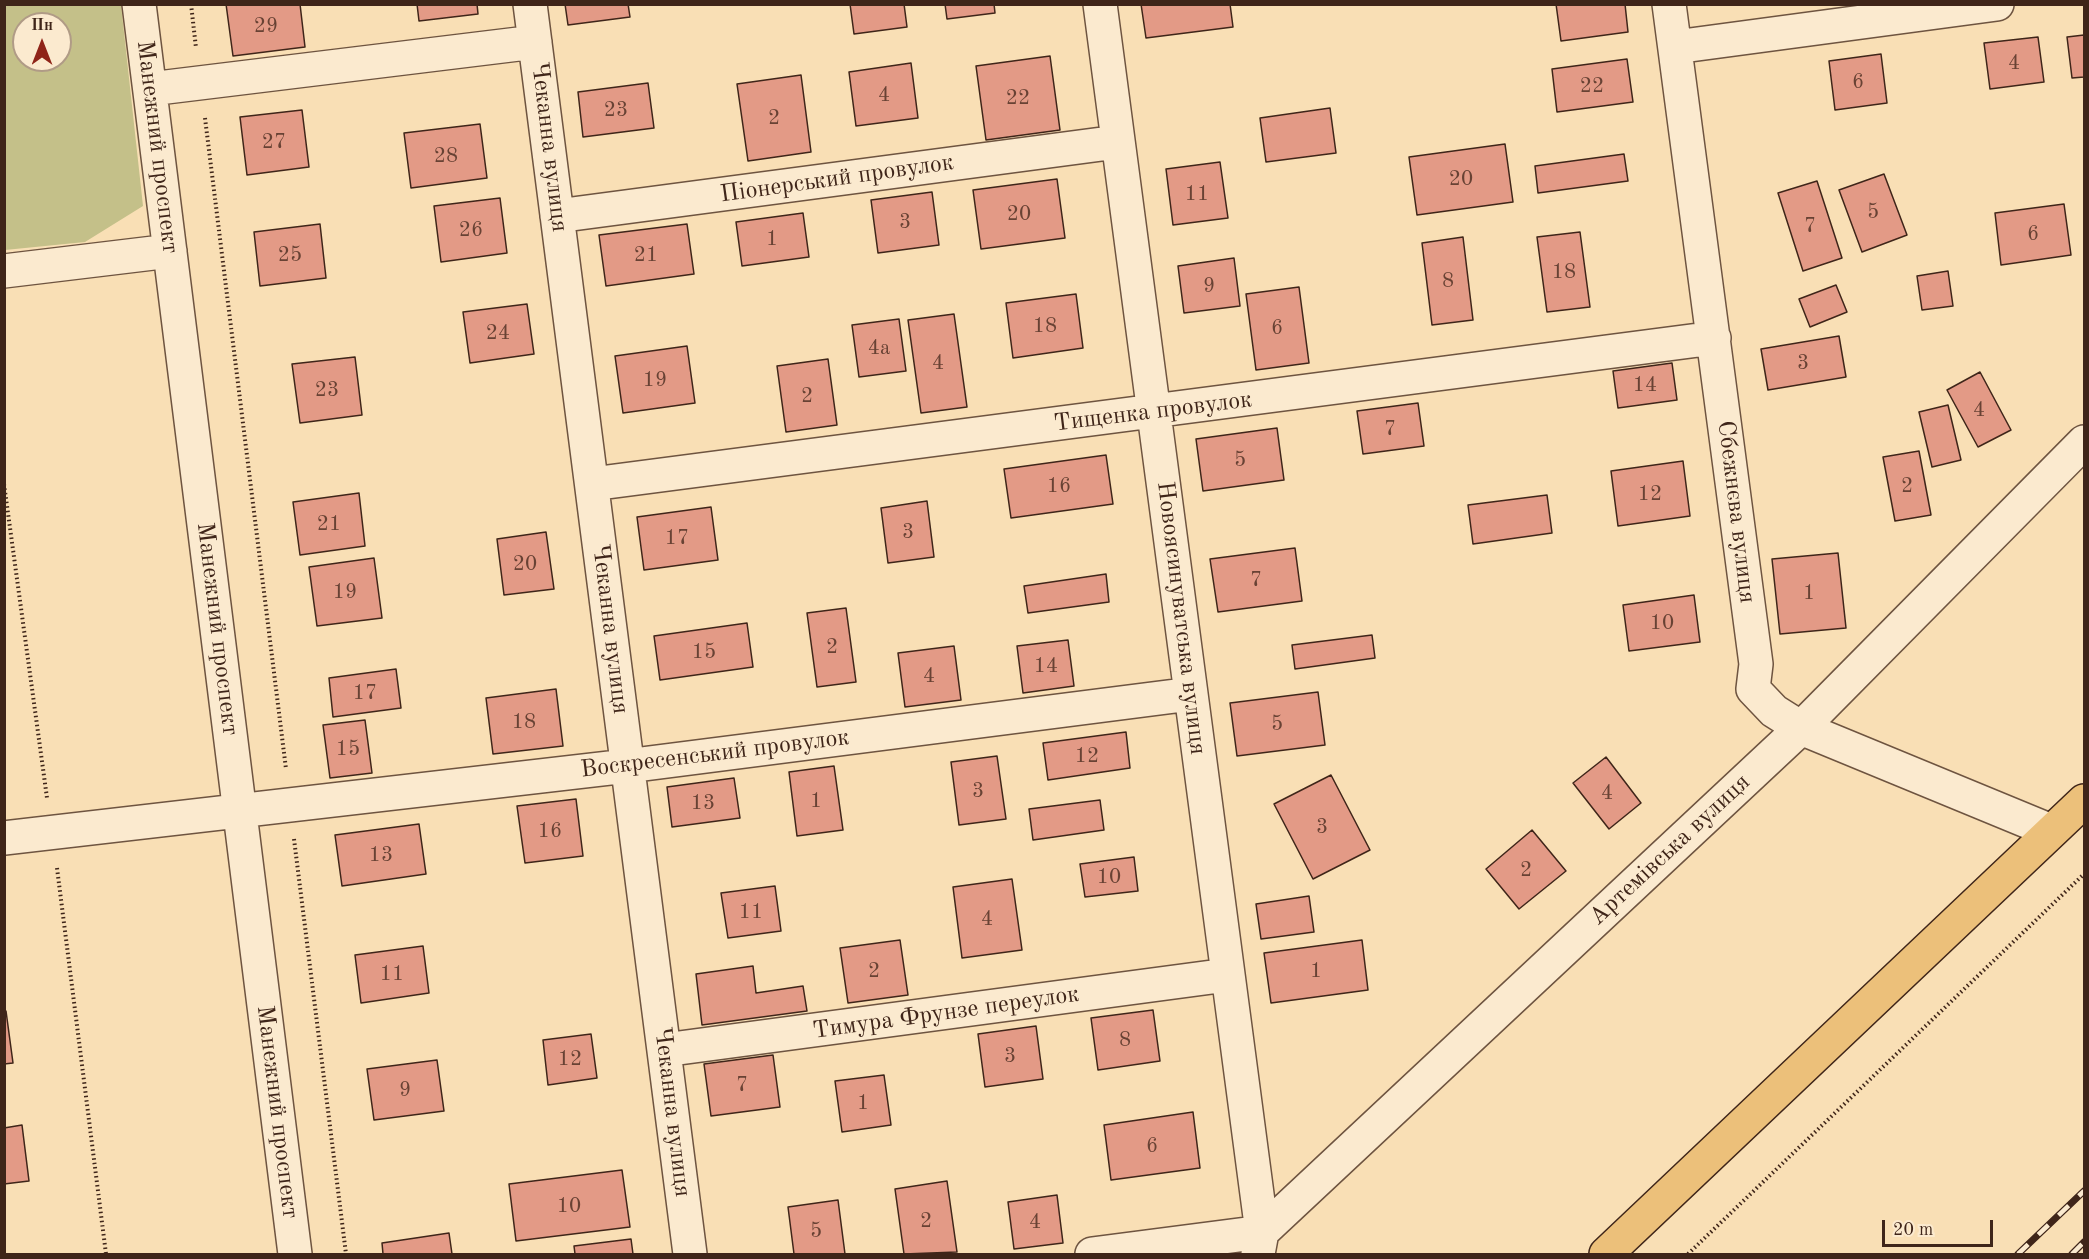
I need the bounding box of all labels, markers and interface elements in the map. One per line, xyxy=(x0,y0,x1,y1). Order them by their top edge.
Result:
north arrow xyxy=(12,12,72,72)
house number: 29 xyxy=(254,13,278,39)
text: Пн xyxy=(31,18,53,34)
street label: Манежний проспект xyxy=(130,39,184,255)
house number: 4 xyxy=(2008,50,2020,76)
street label: Чеканна вулиця xyxy=(524,60,574,234)
house number: 6 xyxy=(1852,69,1864,95)
house number: 22 xyxy=(1580,73,1604,99)
house number: 4 xyxy=(878,82,890,108)
house number: 22 xyxy=(1006,85,1030,111)
house number: 23 xyxy=(604,97,628,123)
house number: 2 xyxy=(768,105,780,131)
house number: 27 xyxy=(262,129,286,155)
house number: 28 xyxy=(434,143,458,169)
street label: Пiонерський провулок xyxy=(718,148,956,210)
house number: 20 xyxy=(1449,166,1473,192)
house number: 11 xyxy=(1185,181,1209,207)
house number: 5 xyxy=(1867,199,1879,225)
house number: 20 xyxy=(1007,201,1031,227)
house number: 3 xyxy=(899,209,911,235)
house number: 7 xyxy=(1804,213,1816,239)
house number: 26 xyxy=(459,217,483,243)
house number: 6 xyxy=(2027,221,2039,247)
house number: 1 xyxy=(766,226,778,252)
house number: 25 xyxy=(278,242,302,268)
house number: 21 xyxy=(634,242,658,268)
house number: 18 xyxy=(1552,259,1576,285)
house number: 8 xyxy=(1442,268,1454,294)
house number: 9 xyxy=(1203,273,1215,299)
house number: 18 xyxy=(1033,313,1057,339)
house number: 6 xyxy=(1271,315,1283,341)
house number: 24 xyxy=(486,320,510,346)
house number: 4а xyxy=(868,335,890,361)
house number: 4 xyxy=(932,350,944,376)
house number: 3 xyxy=(1797,350,1809,376)
house number: 19 xyxy=(643,367,667,393)
house number: 14 xyxy=(1633,372,1657,398)
house number: 23 xyxy=(315,377,339,403)
house number: 2 xyxy=(801,383,813,409)
street label: Тищенка провулок xyxy=(1052,386,1254,438)
house number: 4 xyxy=(1973,397,1985,423)
house number: 7 xyxy=(1384,416,1396,442)
street label: Сбежнєва вулиця xyxy=(1711,419,1761,605)
house number: 5 xyxy=(1234,447,1246,473)
house number: 16 xyxy=(1047,473,1071,499)
house number: 2 xyxy=(1901,473,1913,499)
street label: Новоясинуватська вулиця xyxy=(1150,480,1212,756)
house number: 12 xyxy=(1638,481,1662,507)
house number: 21 xyxy=(317,511,341,537)
house number: 3 xyxy=(902,519,914,545)
street label: Манежний проспект xyxy=(190,521,244,737)
house number: 17 xyxy=(665,525,689,551)
street label: Чеканна вулиця xyxy=(585,542,635,716)
house number: 20 xyxy=(513,551,537,577)
house number: 7 xyxy=(1250,567,1262,593)
house number: 19 xyxy=(333,579,357,605)
house number: 1 xyxy=(1803,580,1815,606)
house number: 10 xyxy=(1650,610,1674,636)
house number: 2 xyxy=(826,634,838,660)
house number: 15 xyxy=(692,639,716,665)
house number: 14 xyxy=(1034,653,1058,679)
house number: 4 xyxy=(923,663,935,689)
house number: 17 xyxy=(353,680,377,706)
house number: 18 xyxy=(512,709,536,735)
house number: 5 xyxy=(1271,711,1283,737)
street label: Воскресенський провулок xyxy=(579,723,851,785)
house number: 15 xyxy=(336,736,360,762)
house number: 12 xyxy=(1075,743,1099,769)
street label: Артемівська вулиця xyxy=(1584,768,1756,932)
house number: 3 xyxy=(972,778,984,804)
house number: 4 xyxy=(1601,780,1613,806)
house number: 1 xyxy=(810,788,822,814)
house number: 13 xyxy=(691,790,715,816)
house number: 3 xyxy=(1316,814,1328,840)
house number: 16 xyxy=(538,818,562,844)
house number: 13 xyxy=(369,842,393,868)
house number: 2 xyxy=(1520,857,1532,883)
house number: 10 xyxy=(1097,864,1121,890)
house number: 11 xyxy=(739,899,763,925)
house number: 4 xyxy=(981,906,993,932)
house number: 2 xyxy=(868,958,880,984)
house number: 1 xyxy=(1310,958,1322,984)
house number: 11 xyxy=(380,961,404,987)
street label: Тимура Фрунзе переулок xyxy=(811,980,1081,1046)
street label: Манежний проспект xyxy=(250,1004,304,1220)
street label: Чеканна вулиця xyxy=(647,1025,697,1199)
house number: 8 xyxy=(1119,1027,1131,1053)
house number: 3 xyxy=(1004,1043,1016,1069)
house number: 12 xyxy=(558,1046,582,1072)
house number: 7 xyxy=(736,1072,748,1098)
house number: 9 xyxy=(399,1077,411,1103)
house number: 1 xyxy=(857,1090,869,1116)
house number: 6 xyxy=(1146,1133,1158,1159)
house number: 10 xyxy=(557,1193,581,1219)
house number: 2 xyxy=(920,1208,932,1234)
scale bar xyxy=(1885,1208,1996,1246)
house number: 4 xyxy=(1029,1209,1041,1235)
house number: 5 xyxy=(810,1218,822,1244)
text: 20 m xyxy=(1893,1221,1933,1239)

